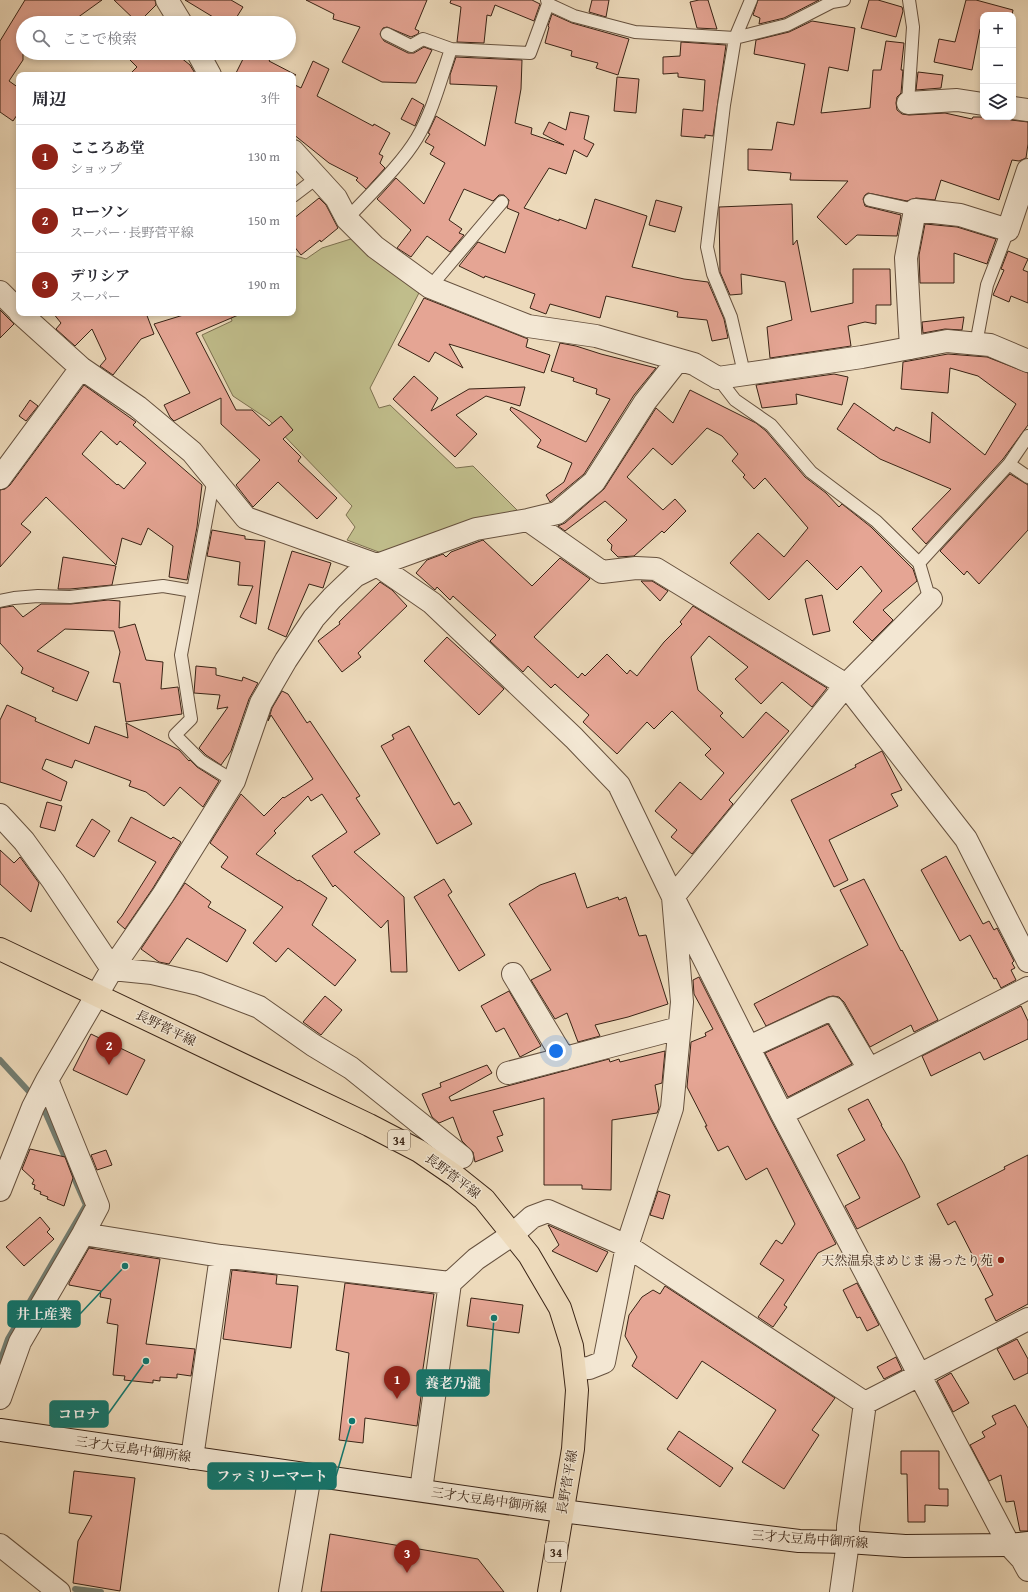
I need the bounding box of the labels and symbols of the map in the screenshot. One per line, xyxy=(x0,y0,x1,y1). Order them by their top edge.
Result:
street label: 長野菅平線 xyxy=(133,1005,199,1051)
pin: 2 xyxy=(96,1032,122,1065)
your location xyxy=(546,1041,566,1061)
road number: 34 xyxy=(388,1130,410,1150)
street label: 長野菅平線 xyxy=(421,1149,485,1203)
place label: 天然温泉まめじま 湯ったり苑 xyxy=(821,1251,993,1270)
marker: 天然温泉まめじま 湯ったり苑 xyxy=(996,1255,1006,1265)
callout: 井上産業 xyxy=(8,1301,80,1327)
text: 井上産業 xyxy=(16,1304,72,1324)
pin: 1 xyxy=(384,1366,410,1399)
callout: 養老乃瀧 xyxy=(417,1370,489,1396)
text: 養老乃瀧 xyxy=(425,1373,481,1393)
callout: コロナ xyxy=(50,1401,108,1427)
text: コロナ xyxy=(58,1404,100,1424)
street label: 三才大豆島中御所線 xyxy=(74,1431,192,1467)
street label: 長野菅平線 xyxy=(552,1448,582,1516)
callout: ファミリーマート xyxy=(208,1463,336,1489)
text: ファミリーマート xyxy=(216,1466,328,1486)
street label: 三才大豆島中御所線 xyxy=(430,1482,548,1518)
street label: 三才大豆島中御所線 xyxy=(751,1525,869,1553)
pin: 3 xyxy=(394,1540,420,1573)
road number: 34 xyxy=(545,1542,567,1562)

